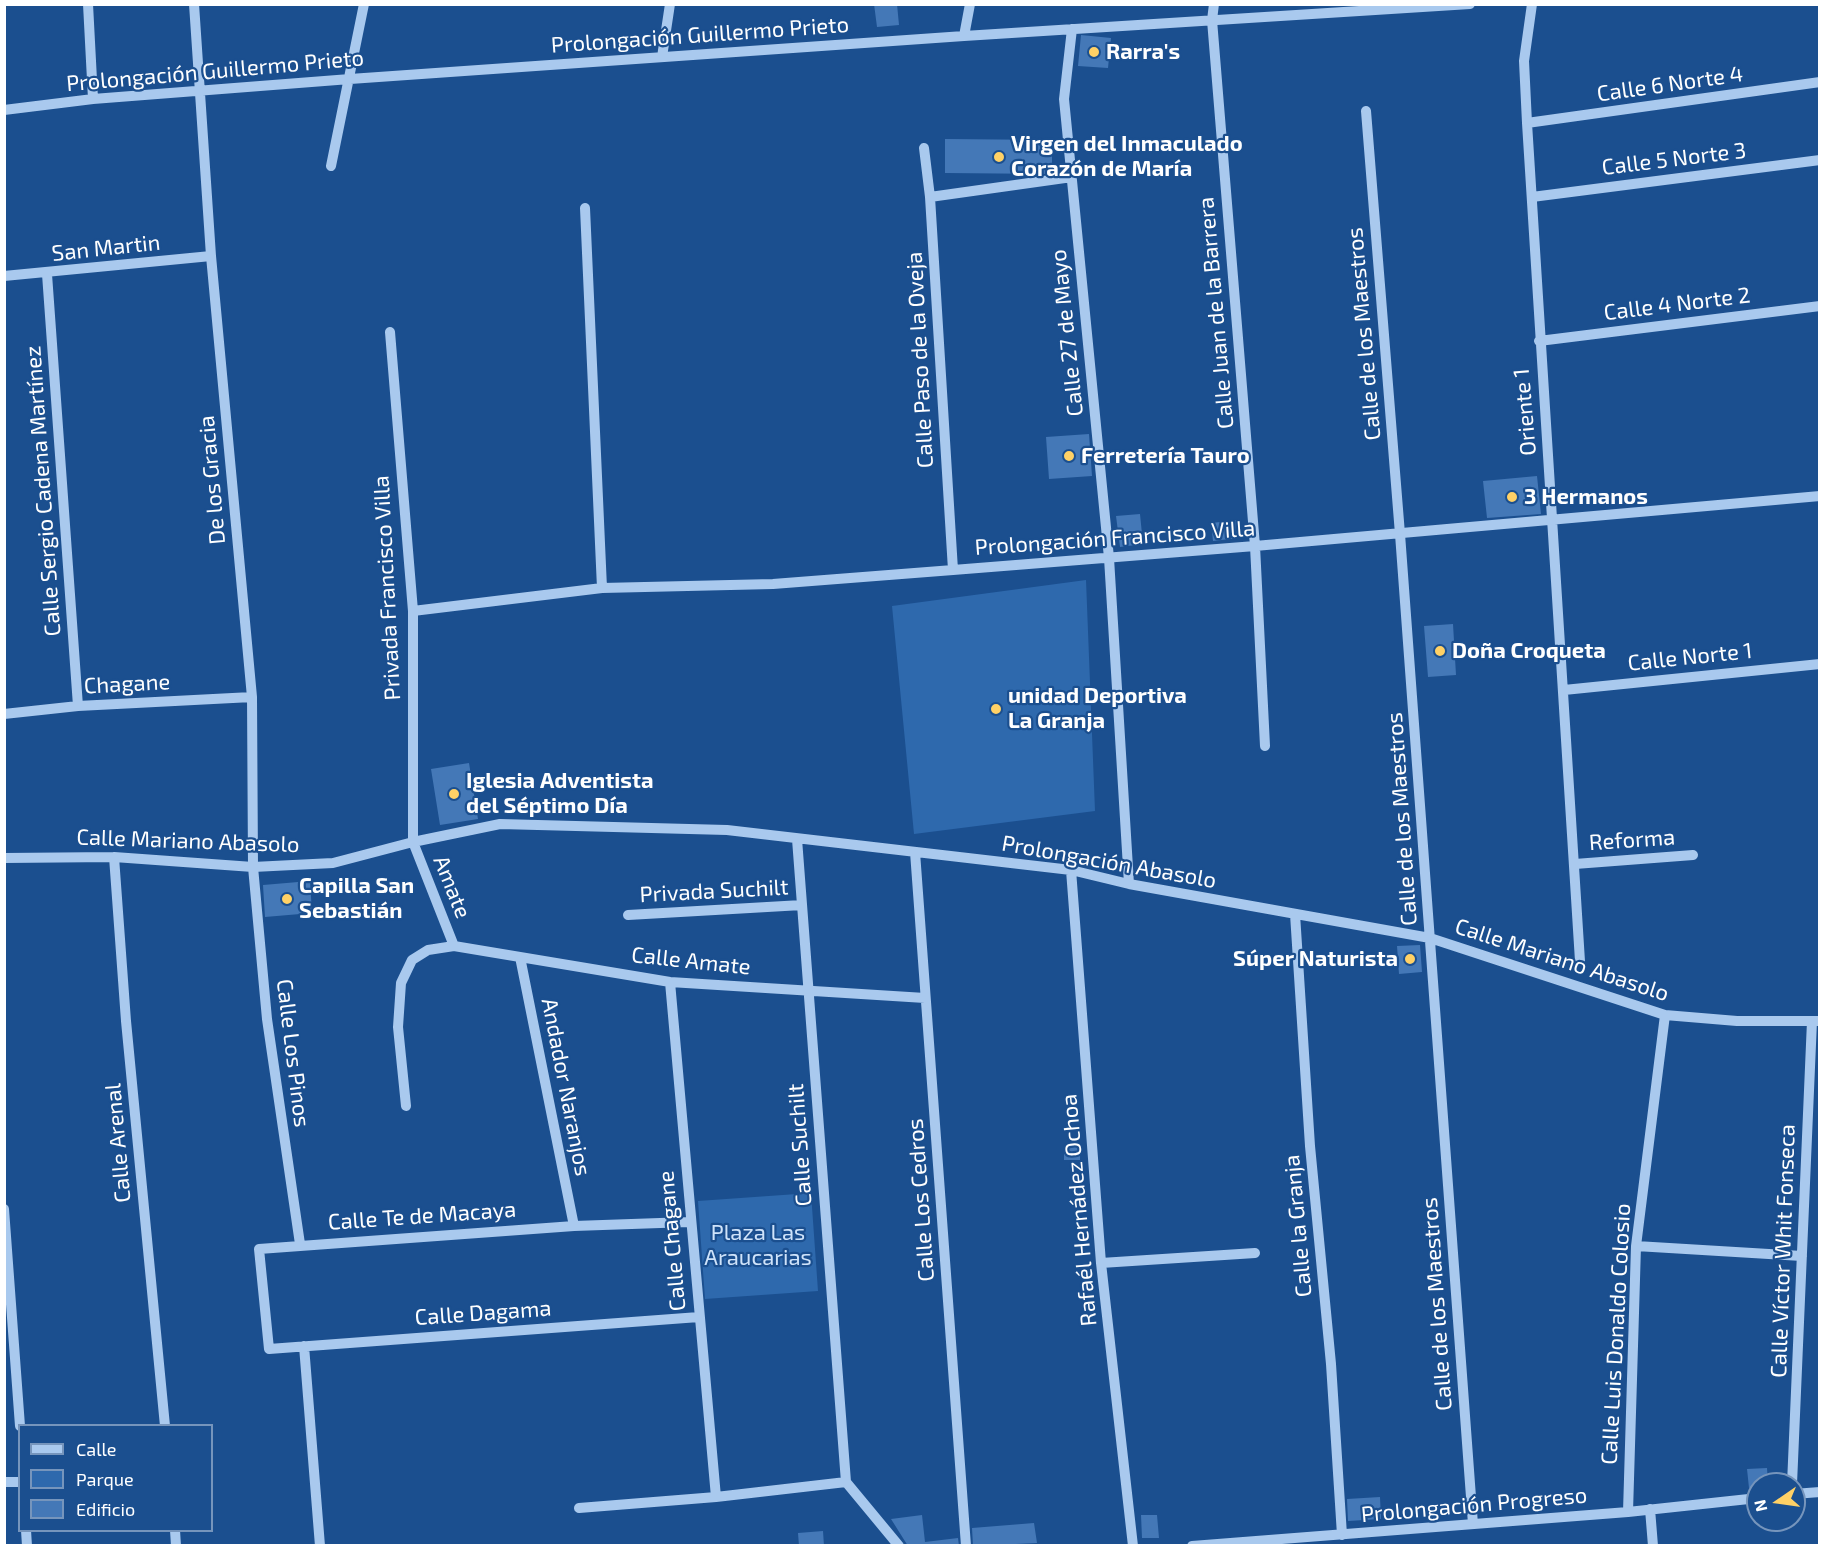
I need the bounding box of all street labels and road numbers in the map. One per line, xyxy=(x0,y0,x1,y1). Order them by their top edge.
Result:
street label: Prolongación Guillermo Prieto xyxy=(550,11,850,59)
street label: Prolongación Guillermo Prieto xyxy=(65,45,365,97)
street label: Calle 6 Norte 4 xyxy=(1595,61,1745,107)
street label: Calle 5 Norte 3 xyxy=(1600,137,1748,181)
street label: Calle Juan de la Barrera xyxy=(1193,196,1239,430)
street label: Calle de los Maestros xyxy=(1342,226,1386,442)
street label: San Martin xyxy=(50,229,162,267)
street label: Calle 27 de Mayo xyxy=(1045,248,1089,418)
street label: Calle Paso de la Oveja xyxy=(901,251,939,469)
street label: Calle 4 Norte 2 xyxy=(1602,282,1752,326)
street label: Calle Sergio Cadena Martínez xyxy=(20,345,66,637)
street label: Oriente 1 xyxy=(1508,367,1542,457)
street label: De los Gracia xyxy=(193,414,231,546)
street label: Privada Francisco Villa xyxy=(368,475,406,701)
street label: Prolongación Francisco Villa xyxy=(974,515,1256,561)
street label: Calle Norte 1 xyxy=(1626,637,1754,677)
street label: Chagane xyxy=(83,669,171,699)
street label: Calle de los Maestros xyxy=(1381,711,1423,927)
street label: Calle Mariano Abasolo xyxy=(76,824,300,858)
street label: Reforma xyxy=(1588,824,1676,856)
street label: Prolongación Abasolo xyxy=(1000,830,1218,894)
street label: Amate xyxy=(428,852,476,922)
street label: Privada Suchilt xyxy=(639,874,789,908)
street label: Calle Mariano Abasolo xyxy=(1452,913,1672,1007)
street label: Calle Amate xyxy=(630,942,752,980)
street label: Calle Los Pinos xyxy=(271,977,315,1129)
street label: Andador Naranjos xyxy=(536,996,596,1178)
street label: Calle Arenal xyxy=(100,1082,136,1204)
street label: Calle Suchilt xyxy=(783,1083,817,1207)
street label: Rafaél Hernádez Ochoa xyxy=(1056,1093,1102,1327)
street label: Calle Los Cedros xyxy=(902,1118,940,1282)
street label: Calle Víctor Whit Fonseca xyxy=(1765,1124,1801,1378)
street label: Calle la Granja xyxy=(1279,1154,1317,1298)
street label: Calle Chagane xyxy=(653,1170,691,1312)
street label: Calle Te de Macaya xyxy=(327,1196,517,1236)
street label: Calle de los Maestros xyxy=(1416,1196,1458,1412)
street label: Calle Luis Donaldo Colosio xyxy=(1596,1203,1636,1465)
street label: Calle Dagama xyxy=(414,1295,552,1331)
street label: Prolongación Progreso xyxy=(1360,1482,1588,1528)

